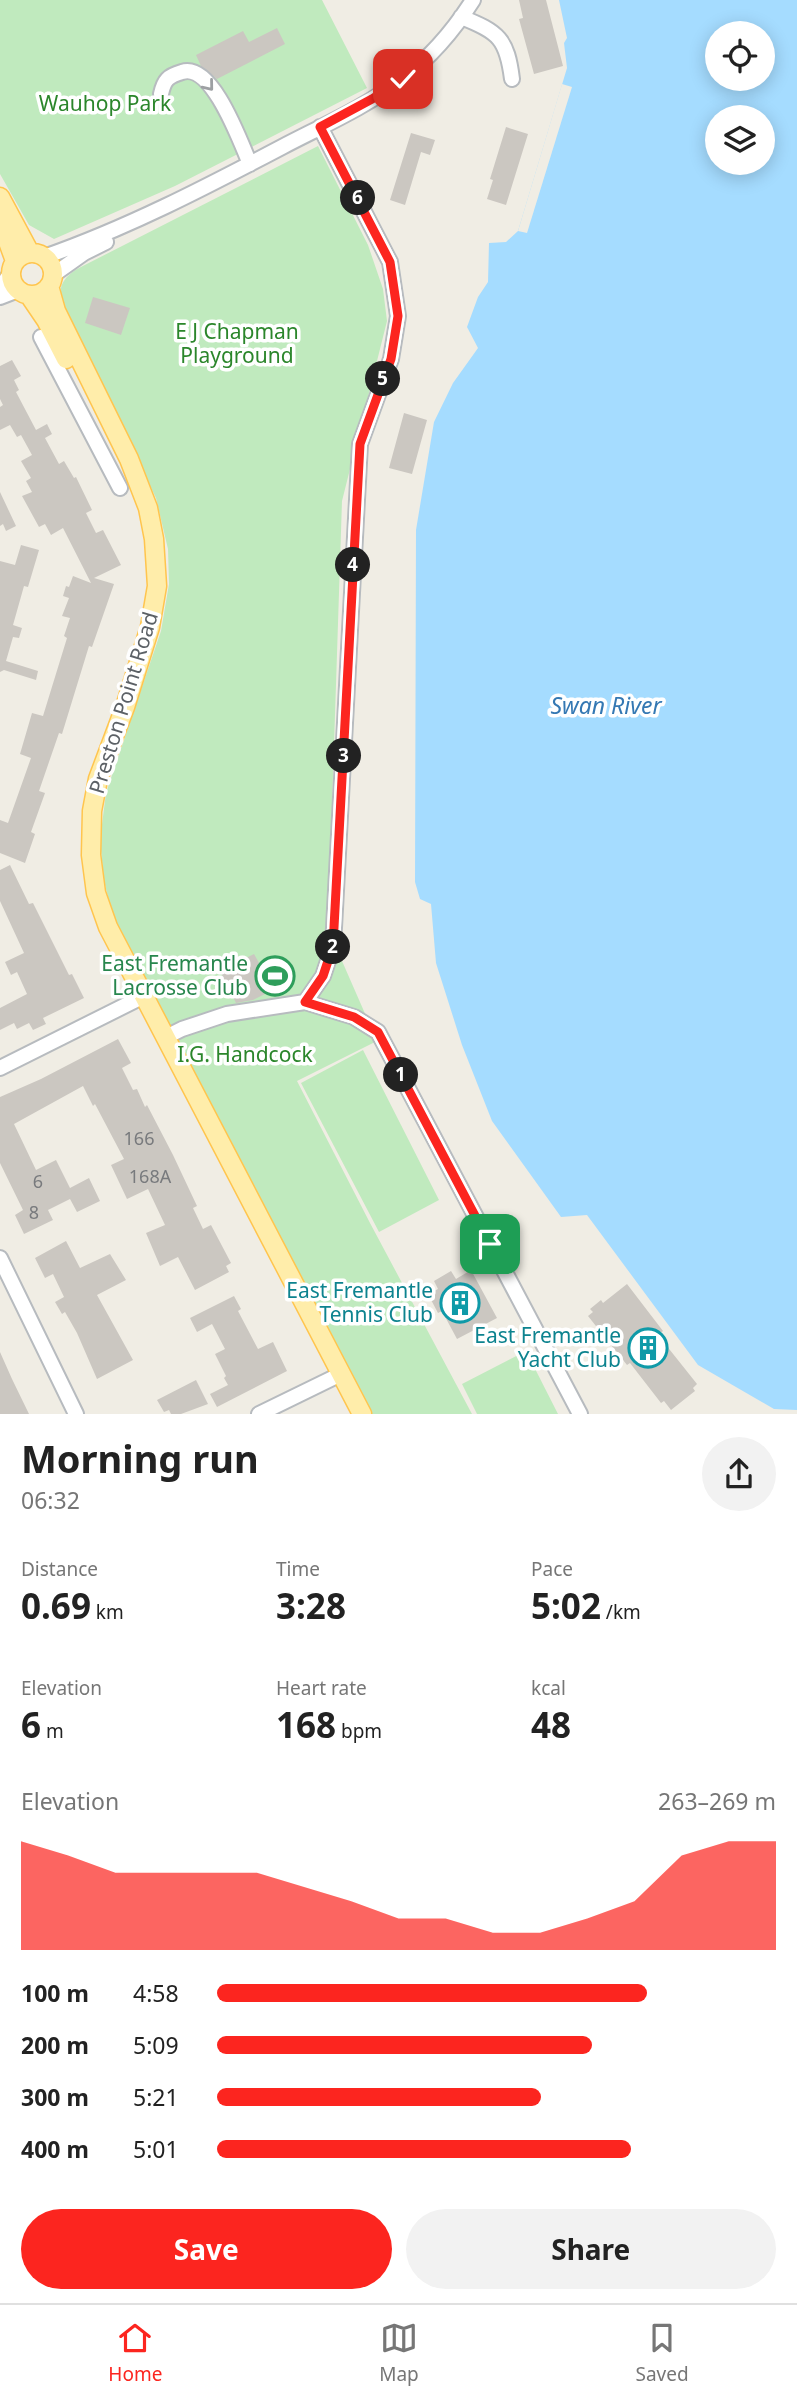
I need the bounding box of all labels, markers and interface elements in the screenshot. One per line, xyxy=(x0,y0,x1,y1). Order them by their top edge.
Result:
map controls xyxy=(705,21,775,175)
button: locate xyxy=(705,21,775,91)
pin xyxy=(373,49,433,109)
icon: check xyxy=(384,60,422,98)
one-way arrow xyxy=(201,78,214,90)
park label: Wauhop Park xyxy=(39,89,172,117)
button: layers xyxy=(705,105,775,175)
pin: 6 xyxy=(340,180,376,216)
text: 6 xyxy=(352,184,363,210)
park label: E J Chapman Playground xyxy=(175,317,299,369)
pin: 5 xyxy=(366,362,400,396)
text: 5 xyxy=(377,365,388,391)
pin: 4 xyxy=(336,548,370,582)
text: 4 xyxy=(347,551,358,577)
street label: Preston Point Road xyxy=(82,608,164,797)
water label: Swan River xyxy=(550,689,662,721)
pin: 3 xyxy=(326,738,362,774)
text: 3 xyxy=(338,742,349,768)
pin: 2 xyxy=(316,930,350,964)
text: 2 xyxy=(327,933,338,959)
place label: East Fremantle Lacrosse Club xyxy=(101,949,248,1001)
sports icon: East Fremantle Lacrosse Club xyxy=(254,955,296,997)
park label: I.G. Handcock xyxy=(177,1040,313,1068)
pin: 1 xyxy=(384,1058,418,1092)
text: 1 xyxy=(395,1061,406,1087)
house number: 166 xyxy=(124,1126,154,1150)
house number: 168A xyxy=(129,1164,172,1188)
house number: 6 xyxy=(33,1169,43,1193)
house number: 8 xyxy=(29,1200,39,1224)
pin xyxy=(460,1214,520,1274)
icon: arrive xyxy=(471,1225,509,1263)
place label: East Fremantle Tennis Club xyxy=(286,1276,433,1328)
building icon: East Fremantle Tennis Club xyxy=(439,1282,481,1324)
place label: East Fremantle Yacht Club xyxy=(474,1321,621,1373)
building icon: East Fremantle Yacht Club xyxy=(627,1327,669,1369)
text: Morning run xyxy=(21,1432,259,1484)
button: share xyxy=(702,1437,776,1511)
text: 06:32 xyxy=(21,1484,80,1516)
text: Distance xyxy=(21,1556,98,1582)
text: Time xyxy=(276,1556,320,1582)
text: Pace xyxy=(531,1556,573,1582)
text: 0.69 xyxy=(21,1582,91,1629)
text: 3:28 xyxy=(276,1582,346,1629)
text: 5:02 xyxy=(531,1582,601,1629)
text: km xyxy=(91,1599,124,1625)
text: /km xyxy=(601,1599,641,1625)
text: Elevation xyxy=(21,1675,102,1701)
text: Heart rate xyxy=(276,1675,367,1701)
text: kcal xyxy=(531,1675,566,1701)
text: 6 xyxy=(21,1701,41,1748)
text: 168 xyxy=(276,1701,336,1748)
text: 48 xyxy=(531,1701,571,1748)
text: m xyxy=(41,1718,64,1744)
text: bpm xyxy=(336,1718,382,1744)
text: Elevation xyxy=(21,1785,119,1817)
text: 263–269 m xyxy=(658,1785,776,1817)
text: 100 m xyxy=(21,1977,89,2009)
text: 4:58 xyxy=(133,1977,179,2009)
text: 200 m xyxy=(21,2029,89,2061)
text: 5:09 xyxy=(133,2029,179,2061)
text: 300 m xyxy=(21,2081,89,2113)
text: 5:21 xyxy=(133,2081,179,2113)
text: 400 m xyxy=(21,2133,89,2165)
text: 5:01 xyxy=(133,2133,179,2165)
button: Save xyxy=(21,2209,392,2289)
button: Share xyxy=(406,2209,776,2289)
tab: Home xyxy=(108,2319,162,2387)
tab: Map xyxy=(379,2319,419,2387)
tab: Saved xyxy=(635,2319,689,2387)

